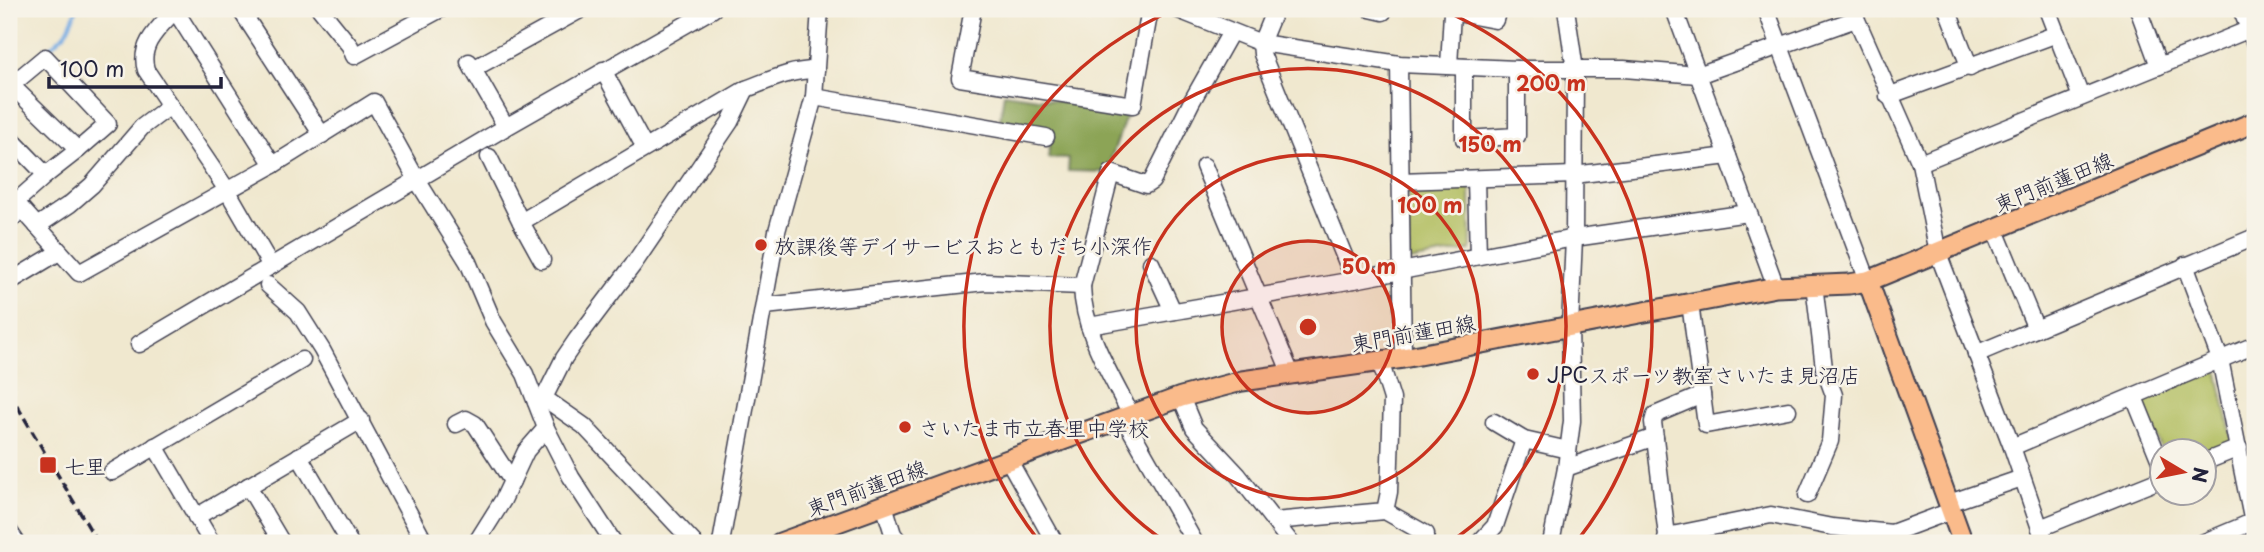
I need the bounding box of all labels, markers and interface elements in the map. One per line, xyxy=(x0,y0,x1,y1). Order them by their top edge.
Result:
scale bar xyxy=(49,46,220,90)
text: 100 m xyxy=(60,52,124,84)
text: 200 m xyxy=(1516,66,1586,98)
text: 150 m xyxy=(1458,127,1522,159)
street label: 東門前蓮田線 xyxy=(1989,143,2117,219)
text: 100 m xyxy=(1397,188,1463,220)
place label: 放課後等デイサービスおともだち小深作 xyxy=(775,229,1152,261)
marker: 放課後等デイサービスおともだち小深作 xyxy=(753,237,769,253)
text: 50 m xyxy=(1342,249,1396,281)
street label: 東門前蓮田線 xyxy=(1348,305,1478,359)
centre of rings xyxy=(1296,315,1320,339)
place label: JPCスポーツ教室さいたま見沼店 xyxy=(1547,358,1860,390)
marker: JPCスポーツ教室さいたま見沼店 xyxy=(1525,366,1541,382)
place label: さいたま市立春里中学校 xyxy=(919,411,1149,443)
marker: さいたま市立春里中学校 xyxy=(897,419,913,435)
north arrow xyxy=(2148,436,2218,506)
place label: 七里 xyxy=(64,449,106,481)
street label: 東門前蓮田線 xyxy=(801,450,931,524)
marker: 七里 xyxy=(38,455,58,475)
text: N xyxy=(2186,465,2216,485)

